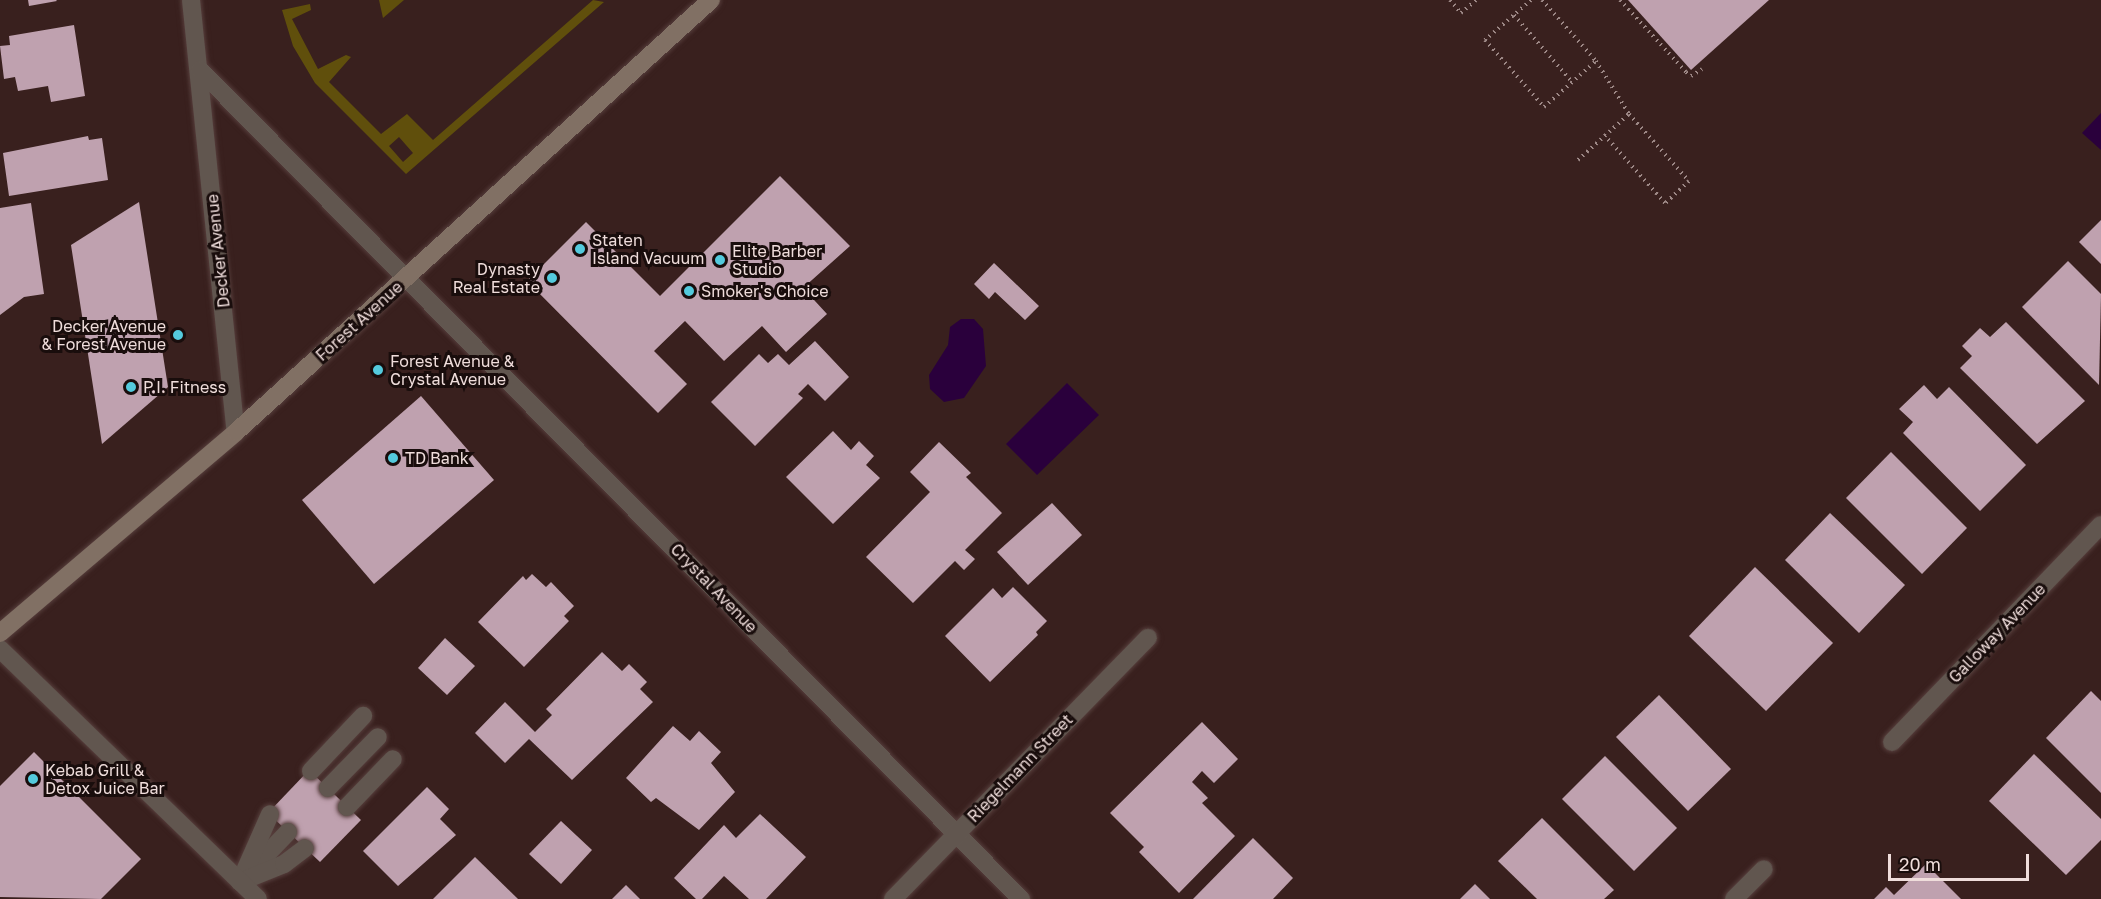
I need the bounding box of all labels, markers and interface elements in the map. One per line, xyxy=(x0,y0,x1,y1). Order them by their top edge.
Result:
street label: Decker Avenue xyxy=(202,193,234,309)
place label: Staten Island Vacuum xyxy=(592,230,704,268)
place label: Elite Barber Studio xyxy=(732,241,822,279)
marker: Staten Island Vacuum xyxy=(573,242,587,256)
marker: Elite Barber Studio xyxy=(713,253,727,267)
place label: Dynasty Real Estate xyxy=(453,259,540,297)
marker: Dynasty Real Estate xyxy=(545,271,559,285)
street label: Forest Avenue xyxy=(312,277,406,365)
place label: Smoker's Choice xyxy=(701,281,828,301)
marker: Smoker's Choice xyxy=(682,284,696,298)
place label: Decker Avenue & Forest Avenue xyxy=(42,316,166,354)
marker: Decker Avenue & Forest Avenue xyxy=(171,328,185,342)
place label: Forest Avenue & Crystal Avenue xyxy=(390,351,514,389)
marker: Forest Avenue & Crystal Avenue xyxy=(371,363,385,377)
place label: P.I. Fitness xyxy=(143,377,226,397)
marker: P.I. Fitness xyxy=(124,380,138,394)
place label: TD Bank xyxy=(405,448,469,468)
marker: TD Bank xyxy=(386,451,400,465)
street label: Crystal Avenue xyxy=(667,540,761,636)
street label: Galloway Avenue xyxy=(1945,579,2049,687)
street label: Riegelmann Street xyxy=(963,710,1077,826)
place label: Kebab Grill & Detox Juice Bar xyxy=(45,760,165,798)
marker: Kebab Grill & Detox Juice Bar xyxy=(26,772,40,786)
scale bar xyxy=(1891,842,2032,880)
text: 20 m xyxy=(1899,853,1941,875)

